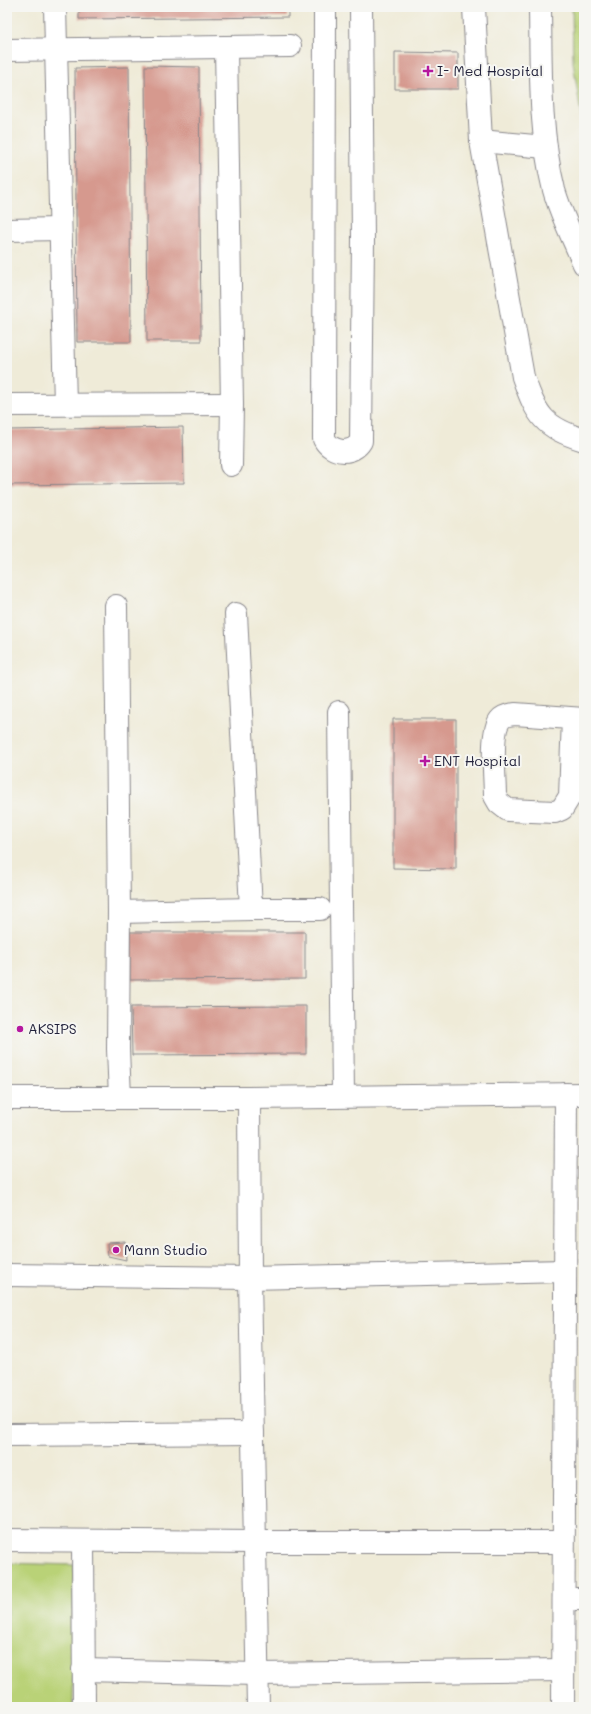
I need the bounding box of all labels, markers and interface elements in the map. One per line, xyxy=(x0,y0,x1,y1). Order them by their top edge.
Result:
place label: I- Med Hospital xyxy=(437,61,543,80)
marker: I- Med Hospital xyxy=(422,65,434,77)
place label: ENT Hospital xyxy=(434,751,521,770)
marker: ENT Hospital xyxy=(419,755,431,767)
place label: AKSIPS xyxy=(28,1019,77,1038)
marker: AKSIPS xyxy=(15,1024,25,1034)
place label: Mann Studio xyxy=(124,1240,207,1259)
marker: Mann Studio xyxy=(111,1245,121,1255)

